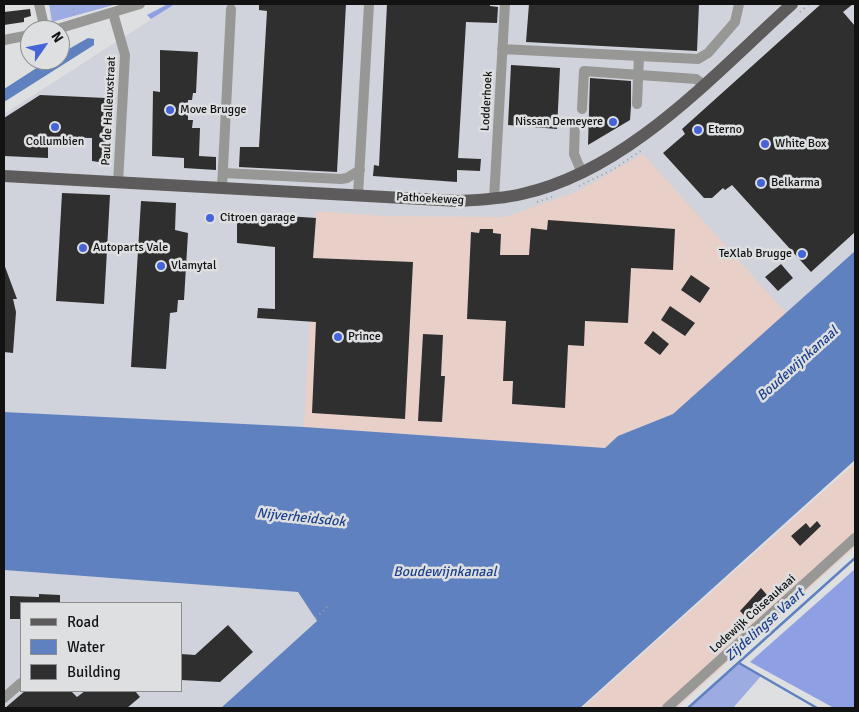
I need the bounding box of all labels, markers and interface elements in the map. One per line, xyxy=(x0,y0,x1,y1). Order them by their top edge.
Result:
north arrow xyxy=(20,20,70,70)
text: N xyxy=(47,28,67,46)
street label: Paul de Halleuxstraat xyxy=(99,56,119,166)
street label: Lodderhoek xyxy=(478,71,496,131)
place label: Move Brugge xyxy=(180,103,246,117)
marker: Move Brugge xyxy=(164,104,176,116)
place label: Nissan Demeyere xyxy=(515,115,603,129)
marker: Nissan Demeyere xyxy=(607,116,619,128)
marker: Collumbien xyxy=(49,121,61,133)
place label: Eterno xyxy=(708,123,742,137)
marker: Eterno xyxy=(692,124,704,136)
place label: Collumbien xyxy=(26,135,84,149)
place label: White Box xyxy=(775,137,826,151)
marker: White Box xyxy=(759,138,771,150)
place label: Belkarma xyxy=(771,176,820,190)
marker: Belkarma xyxy=(755,177,767,189)
street label: Pathoekeweg xyxy=(396,190,464,208)
place label: Citroen garage xyxy=(220,211,295,225)
marker: Citroen garage xyxy=(204,212,216,224)
place label: Autoparts Vale xyxy=(93,241,168,255)
marker: Autoparts Vale xyxy=(77,242,89,254)
place label: TeXlab Brugge xyxy=(719,247,792,261)
marker: TeXlab Brugge xyxy=(796,248,808,260)
place label: Vlamytal xyxy=(171,259,216,273)
marker: Vlamytal xyxy=(155,260,167,272)
water label: Boudewijnkanaal xyxy=(754,323,842,405)
place label: Prince xyxy=(348,330,381,344)
marker: Prince xyxy=(332,331,344,343)
water label: Nijverheidsdok xyxy=(256,505,346,531)
water label: Boudewijnkanaal xyxy=(393,564,497,580)
street label: Lodewijk Coiseaukaai xyxy=(707,572,799,656)
water label: Zijdelingse Vaart xyxy=(722,585,808,665)
legend xyxy=(20,602,182,692)
text: Road xyxy=(67,613,99,631)
text: Water xyxy=(67,638,105,656)
text: Building xyxy=(67,663,121,681)

